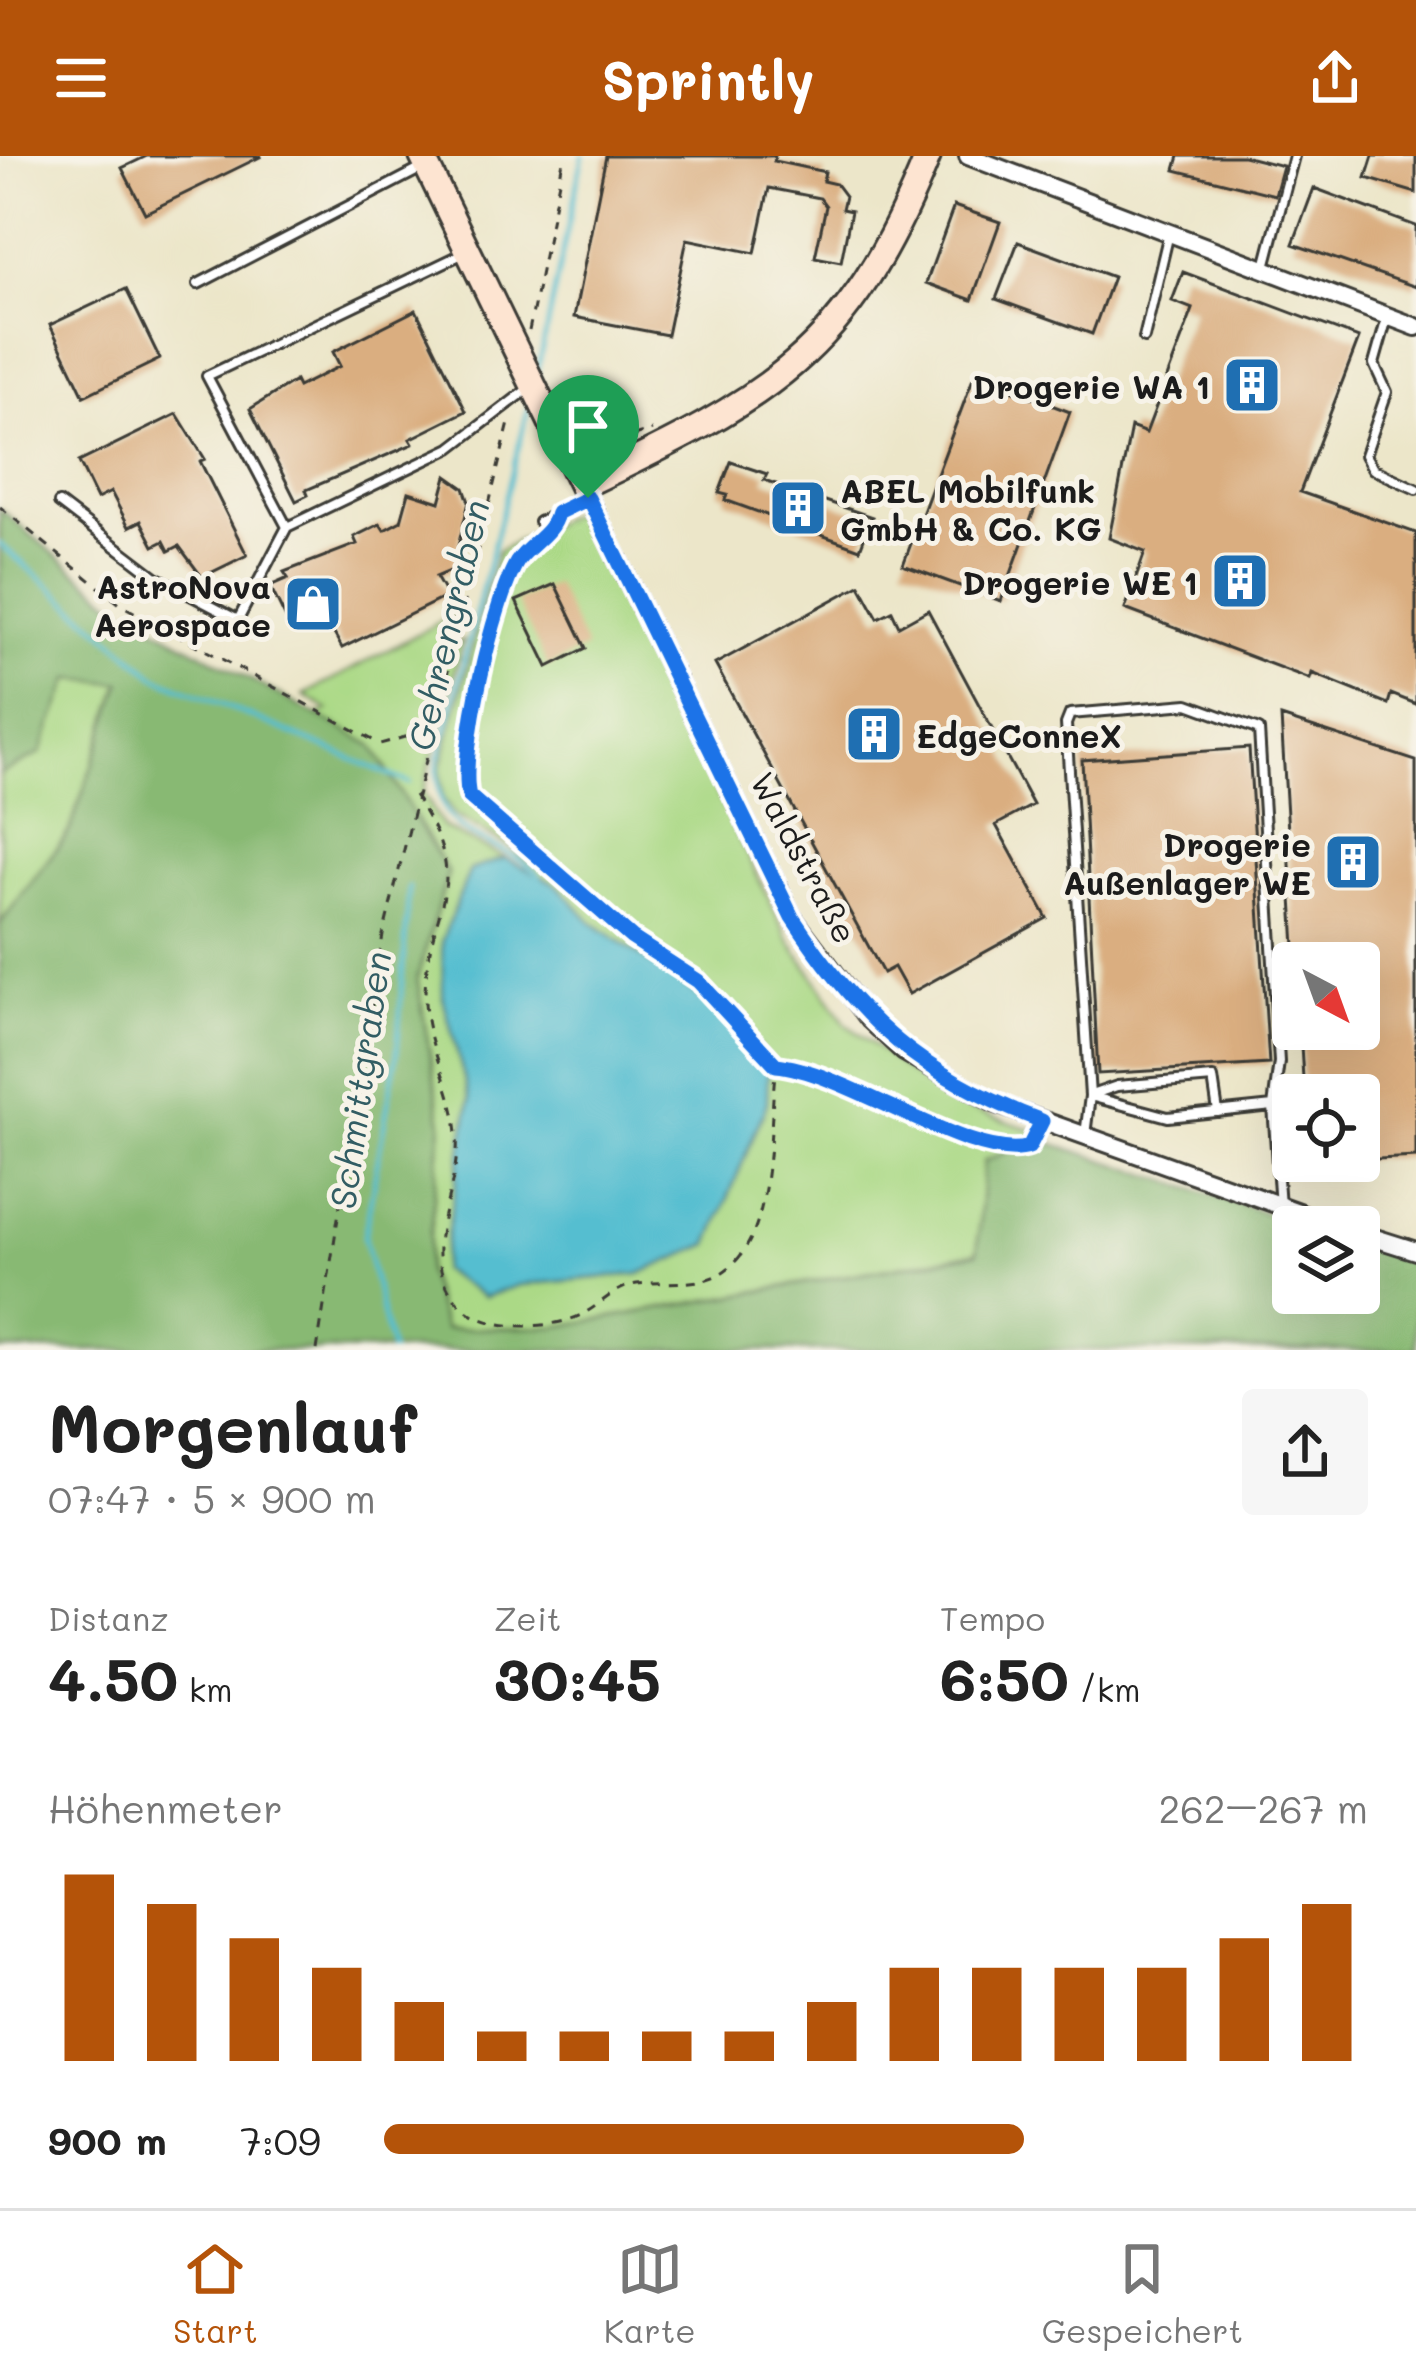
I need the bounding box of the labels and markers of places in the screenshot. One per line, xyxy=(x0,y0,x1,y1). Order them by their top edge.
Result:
building icon: Drogerie WA 1 xyxy=(1221,354,1283,416)
place label: Drogerie WA 1 xyxy=(972,364,1210,407)
pin xyxy=(537,375,639,498)
place label: ABEL Mobilfunk GmbH & Co. KG xyxy=(840,468,1101,549)
building icon: ABEL Mobilfunk GmbH & Co. KG xyxy=(767,477,829,539)
building icon: Drogerie WE 1 xyxy=(1209,550,1271,612)
place label: Drogerie WE 1 xyxy=(962,560,1198,603)
place label: AstroNova Aerospace xyxy=(94,564,271,645)
shop icon: AstroNova Aerospace xyxy=(282,573,344,635)
building icon: EdgeConneX xyxy=(843,703,905,765)
place label: EdgeConneX xyxy=(916,713,1122,756)
place label: Drogerie Außenlager WE xyxy=(1063,822,1311,903)
building icon: Drogerie Außenlager WE xyxy=(1322,831,1384,893)

